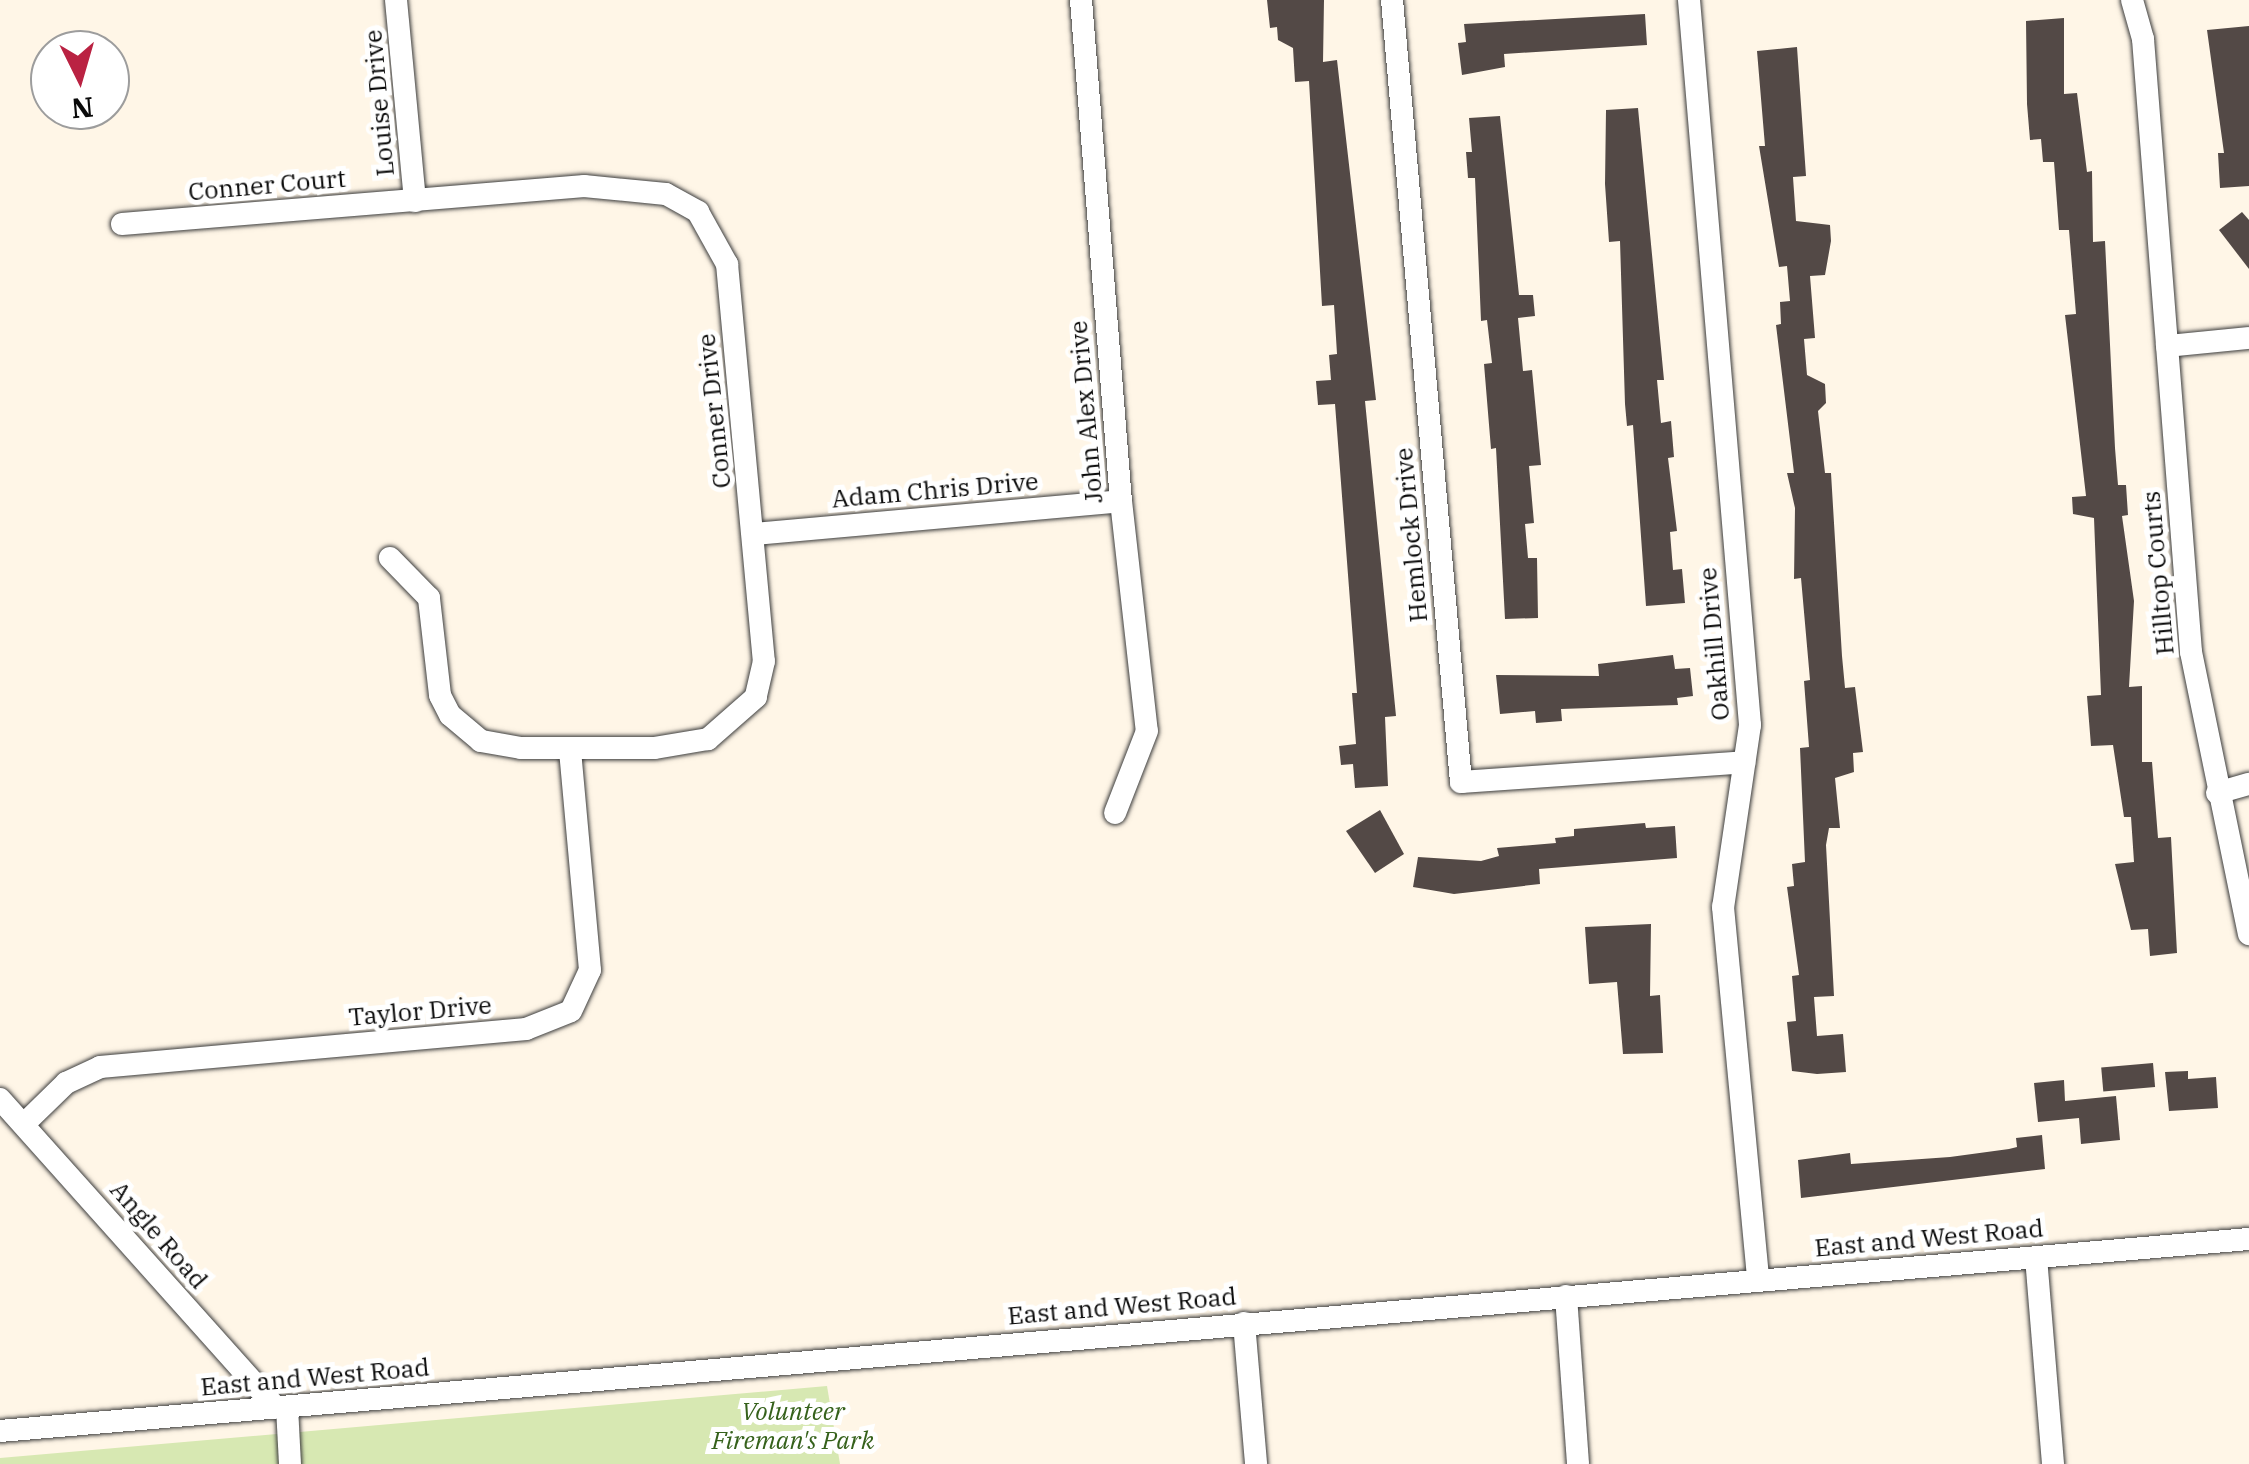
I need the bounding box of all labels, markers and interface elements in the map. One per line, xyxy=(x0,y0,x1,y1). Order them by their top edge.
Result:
street label: Louise Drive xyxy=(358,29,400,177)
north arrow xyxy=(30,30,130,130)
text: N xyxy=(70,89,95,128)
street label: Conner Court xyxy=(187,163,347,207)
street label: John Alex Drive xyxy=(1063,319,1109,505)
street label: Conner Drive xyxy=(691,332,737,490)
street label: Hemlock Drive xyxy=(1388,446,1434,624)
street label: Adam Chris Drive xyxy=(830,466,1040,514)
street label: Hilltop Courts xyxy=(2136,490,2180,656)
street label: Oakhill Drive xyxy=(1692,566,1736,722)
street label: Taylor Drive xyxy=(347,990,493,1032)
street label: Angle Road xyxy=(104,1175,214,1295)
street label: East and West Road xyxy=(1813,1213,2045,1263)
street label: East and West Road xyxy=(1006,1281,1238,1331)
street label: East and West Road xyxy=(199,1352,431,1402)
park label: Volunteer Fireman's Park xyxy=(712,1397,874,1456)

